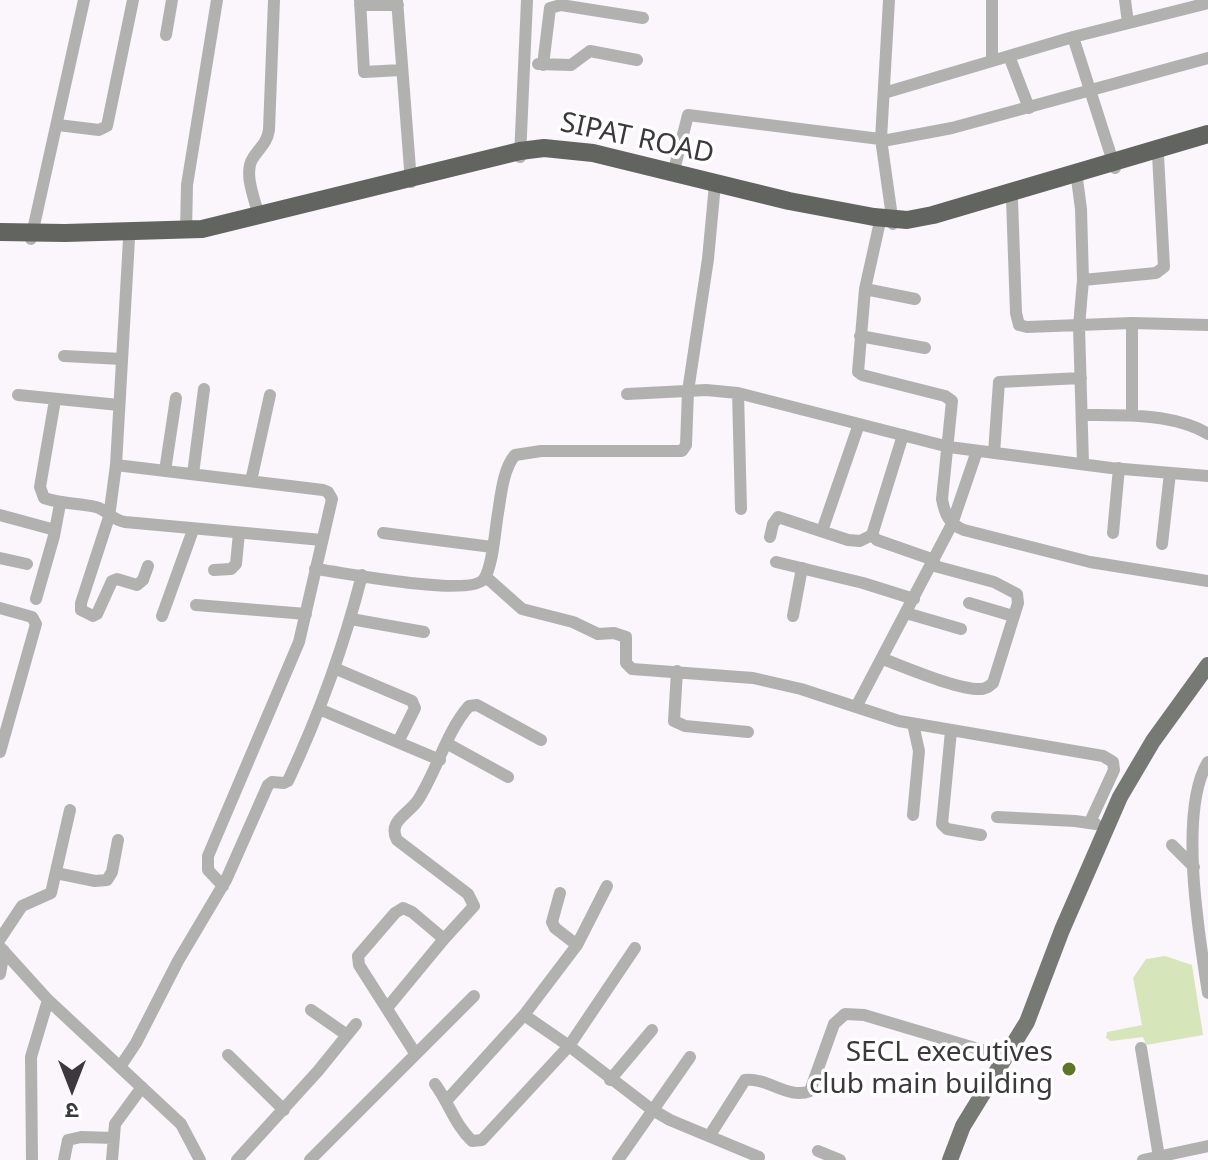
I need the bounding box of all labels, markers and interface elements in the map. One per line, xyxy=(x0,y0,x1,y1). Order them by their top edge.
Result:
street label: SIPAT ROAD xyxy=(557,106,717,172)
place label: SECL executives club main building xyxy=(809,1036,1053,1102)
north arrow xyxy=(32,1048,112,1128)
marker: SECL executives club main building xyxy=(1060,1060,1078,1078)
text: उ xyxy=(66,1097,78,1127)

